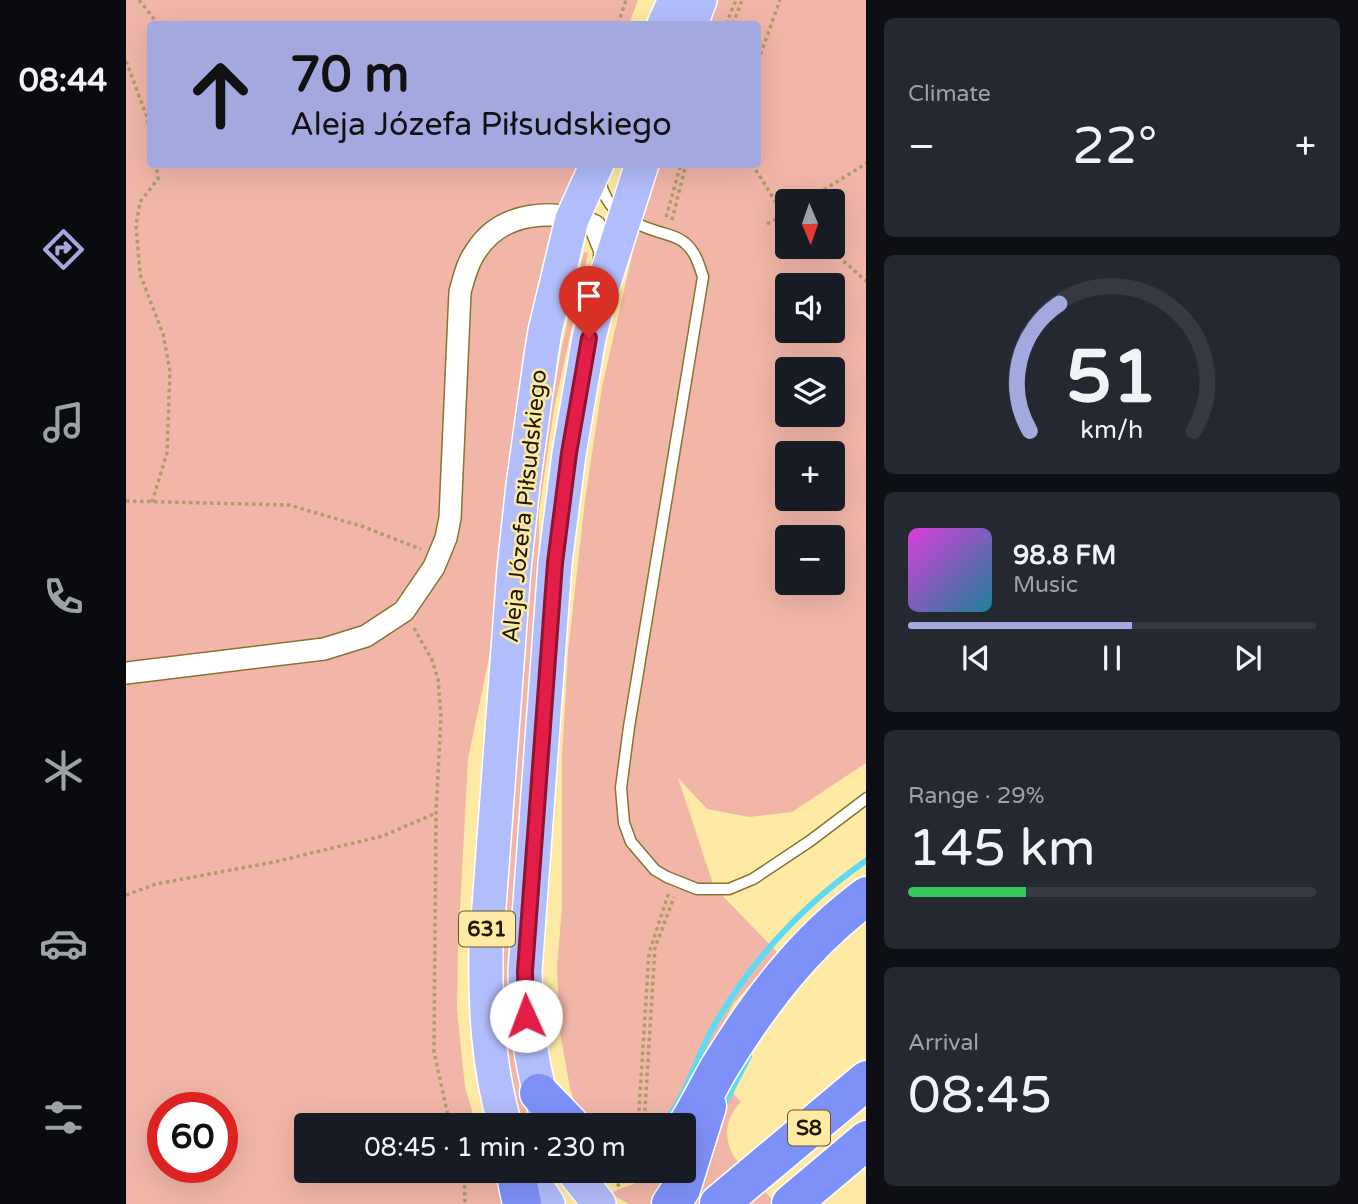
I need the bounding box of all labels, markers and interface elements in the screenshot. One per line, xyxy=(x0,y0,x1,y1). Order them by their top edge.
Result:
text: 70 m xyxy=(290,46,409,105)
icon: ahead xyxy=(175,49,266,140)
text: 08:44 xyxy=(19,62,107,100)
text: Climate xyxy=(908,80,991,108)
text: Aleja Józefa Piłsudskiego xyxy=(290,106,672,144)
text: 22° xyxy=(1072,115,1157,178)
text: − xyxy=(908,124,935,170)
text: + xyxy=(1295,124,1316,170)
north arrow xyxy=(775,189,845,259)
map controls xyxy=(775,189,845,595)
icon: directions xyxy=(39,225,88,274)
pin xyxy=(559,266,619,338)
button: sound xyxy=(775,273,845,343)
icon: arrive xyxy=(570,277,608,315)
text: 51 xyxy=(1066,334,1158,422)
button: layers xyxy=(775,357,845,427)
street label: Aleja Józefa Piłsudskiego xyxy=(497,368,553,644)
icon: music xyxy=(39,398,88,447)
text: km/h xyxy=(1081,415,1143,445)
button: + xyxy=(775,441,845,511)
button: − xyxy=(775,525,845,595)
text: 98.8 FM xyxy=(1013,540,1116,571)
text: Music xyxy=(1013,571,1078,599)
icon: phone xyxy=(39,572,88,621)
icon: previous xyxy=(957,639,995,677)
icon: pause xyxy=(1093,639,1131,677)
icon: next xyxy=(1229,639,1267,677)
icon: climate xyxy=(39,746,88,795)
text: Range · 29% xyxy=(908,782,1044,810)
text: 145 km xyxy=(908,817,1096,880)
road number: 631 xyxy=(459,912,515,946)
icon: car xyxy=(39,919,88,968)
position arrow xyxy=(489,979,563,1053)
text: Arrival xyxy=(908,1029,979,1057)
text: 08:45 xyxy=(908,1064,1052,1127)
speed limit sign: 60 xyxy=(147,1092,238,1183)
icon: filters xyxy=(39,1093,88,1142)
road number: S8 xyxy=(788,1110,830,1146)
text: 08:45 · 1 min · 230 m xyxy=(364,1132,626,1163)

